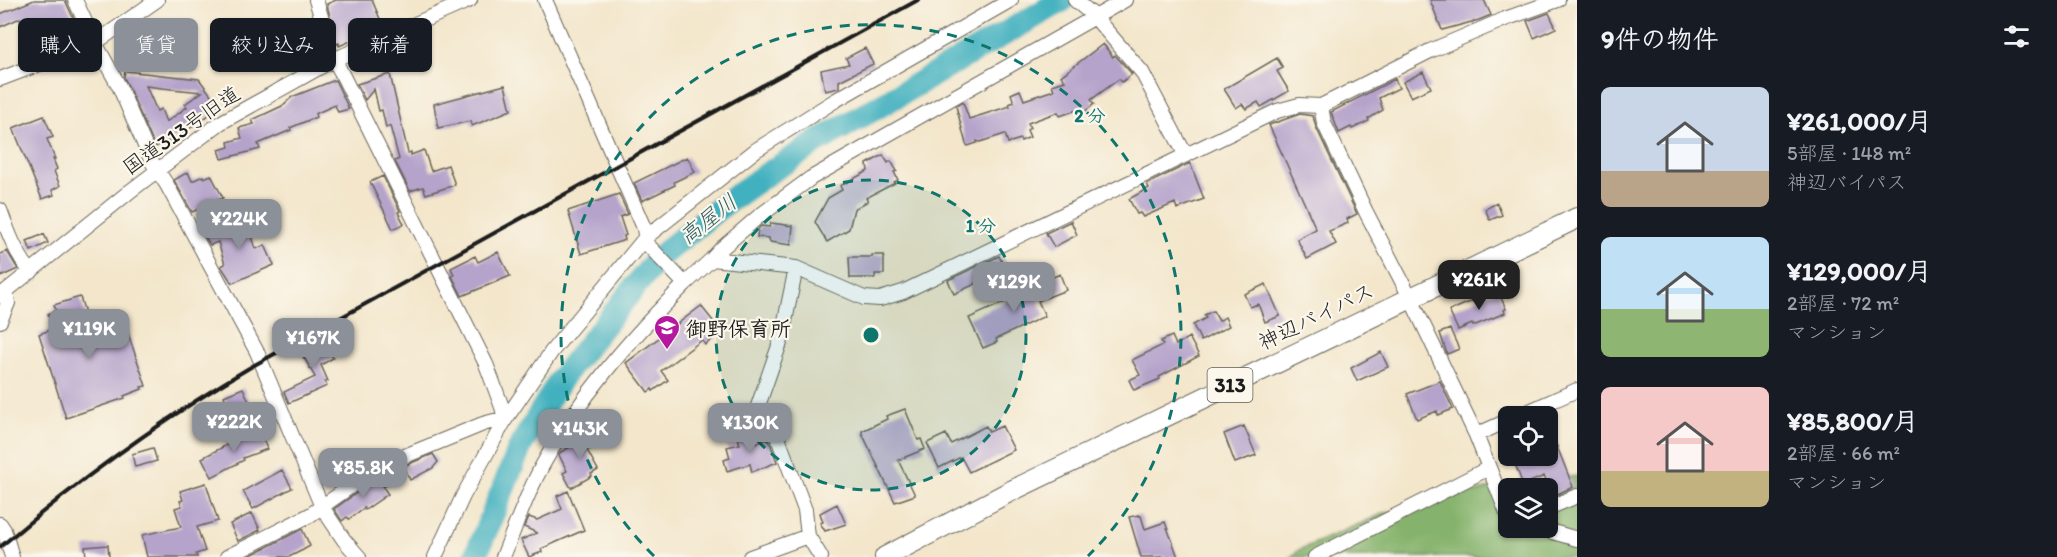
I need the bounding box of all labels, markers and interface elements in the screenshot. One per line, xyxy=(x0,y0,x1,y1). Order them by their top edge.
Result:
chip: 購入 xyxy=(18,18,102,72)
chip: 賃貸 xyxy=(114,18,198,72)
chip: 絞り込み xyxy=(210,18,336,72)
chip: 新着 xyxy=(348,18,432,72)
icon: filters xyxy=(2000,20,2033,53)
text: 9件の物件 xyxy=(1601,23,1719,55)
street label: 国道313号旧道 xyxy=(117,80,245,180)
text: 2 分 xyxy=(1074,105,1106,127)
text: ¥261,000/月 xyxy=(1787,105,1932,137)
icon: home xyxy=(1649,111,1721,183)
text: 5部屋 · 148 m² xyxy=(1787,141,1911,165)
text: 神辺バイパス xyxy=(1787,170,1907,194)
water label: 高屋川 xyxy=(674,188,742,250)
pin: ¥224K xyxy=(197,199,281,250)
text: ¥224K xyxy=(210,206,268,230)
text: 1 分 xyxy=(966,215,996,237)
text: ¥129,000/月 xyxy=(1787,255,1932,287)
pin: ¥261K xyxy=(1437,260,1521,311)
icon: home xyxy=(1649,261,1721,333)
pin: ¥129K xyxy=(972,262,1056,313)
text: ¥261K xyxy=(1452,267,1506,291)
text: ¥129K xyxy=(987,269,1041,293)
street label: 神辺バイパス xyxy=(1254,277,1378,355)
text: 2部屋 · 72 m² xyxy=(1787,291,1899,315)
pin: ¥119K xyxy=(47,309,131,360)
school or university icon: 御野保育所 xyxy=(652,313,682,351)
text: ¥119K xyxy=(63,316,116,340)
place label: 御野保育所 xyxy=(686,316,791,341)
pin: ¥167K xyxy=(271,318,355,369)
text: マンション xyxy=(1787,320,1886,344)
text: ¥167K xyxy=(286,325,340,349)
centre of rings xyxy=(861,325,881,345)
road number: 313 xyxy=(1208,368,1252,402)
pin: ¥222K xyxy=(192,402,276,453)
pin: ¥130K xyxy=(708,403,792,454)
text: ¥85,800/月 xyxy=(1787,405,1919,437)
map controls xyxy=(1498,406,1558,538)
button: locate xyxy=(1498,406,1558,466)
text: ¥222K xyxy=(206,409,262,433)
pin: ¥143K xyxy=(538,409,622,460)
text: ¥130K xyxy=(722,410,778,434)
icon: home xyxy=(1649,411,1721,483)
text: ¥143K xyxy=(552,416,608,440)
text: 2部屋 · 66 m² xyxy=(1787,441,1900,465)
pin: ¥85.8K xyxy=(314,448,412,499)
text: ¥85.8K xyxy=(332,455,394,479)
text: マンション xyxy=(1787,470,1886,494)
button: layers xyxy=(1498,478,1558,538)

